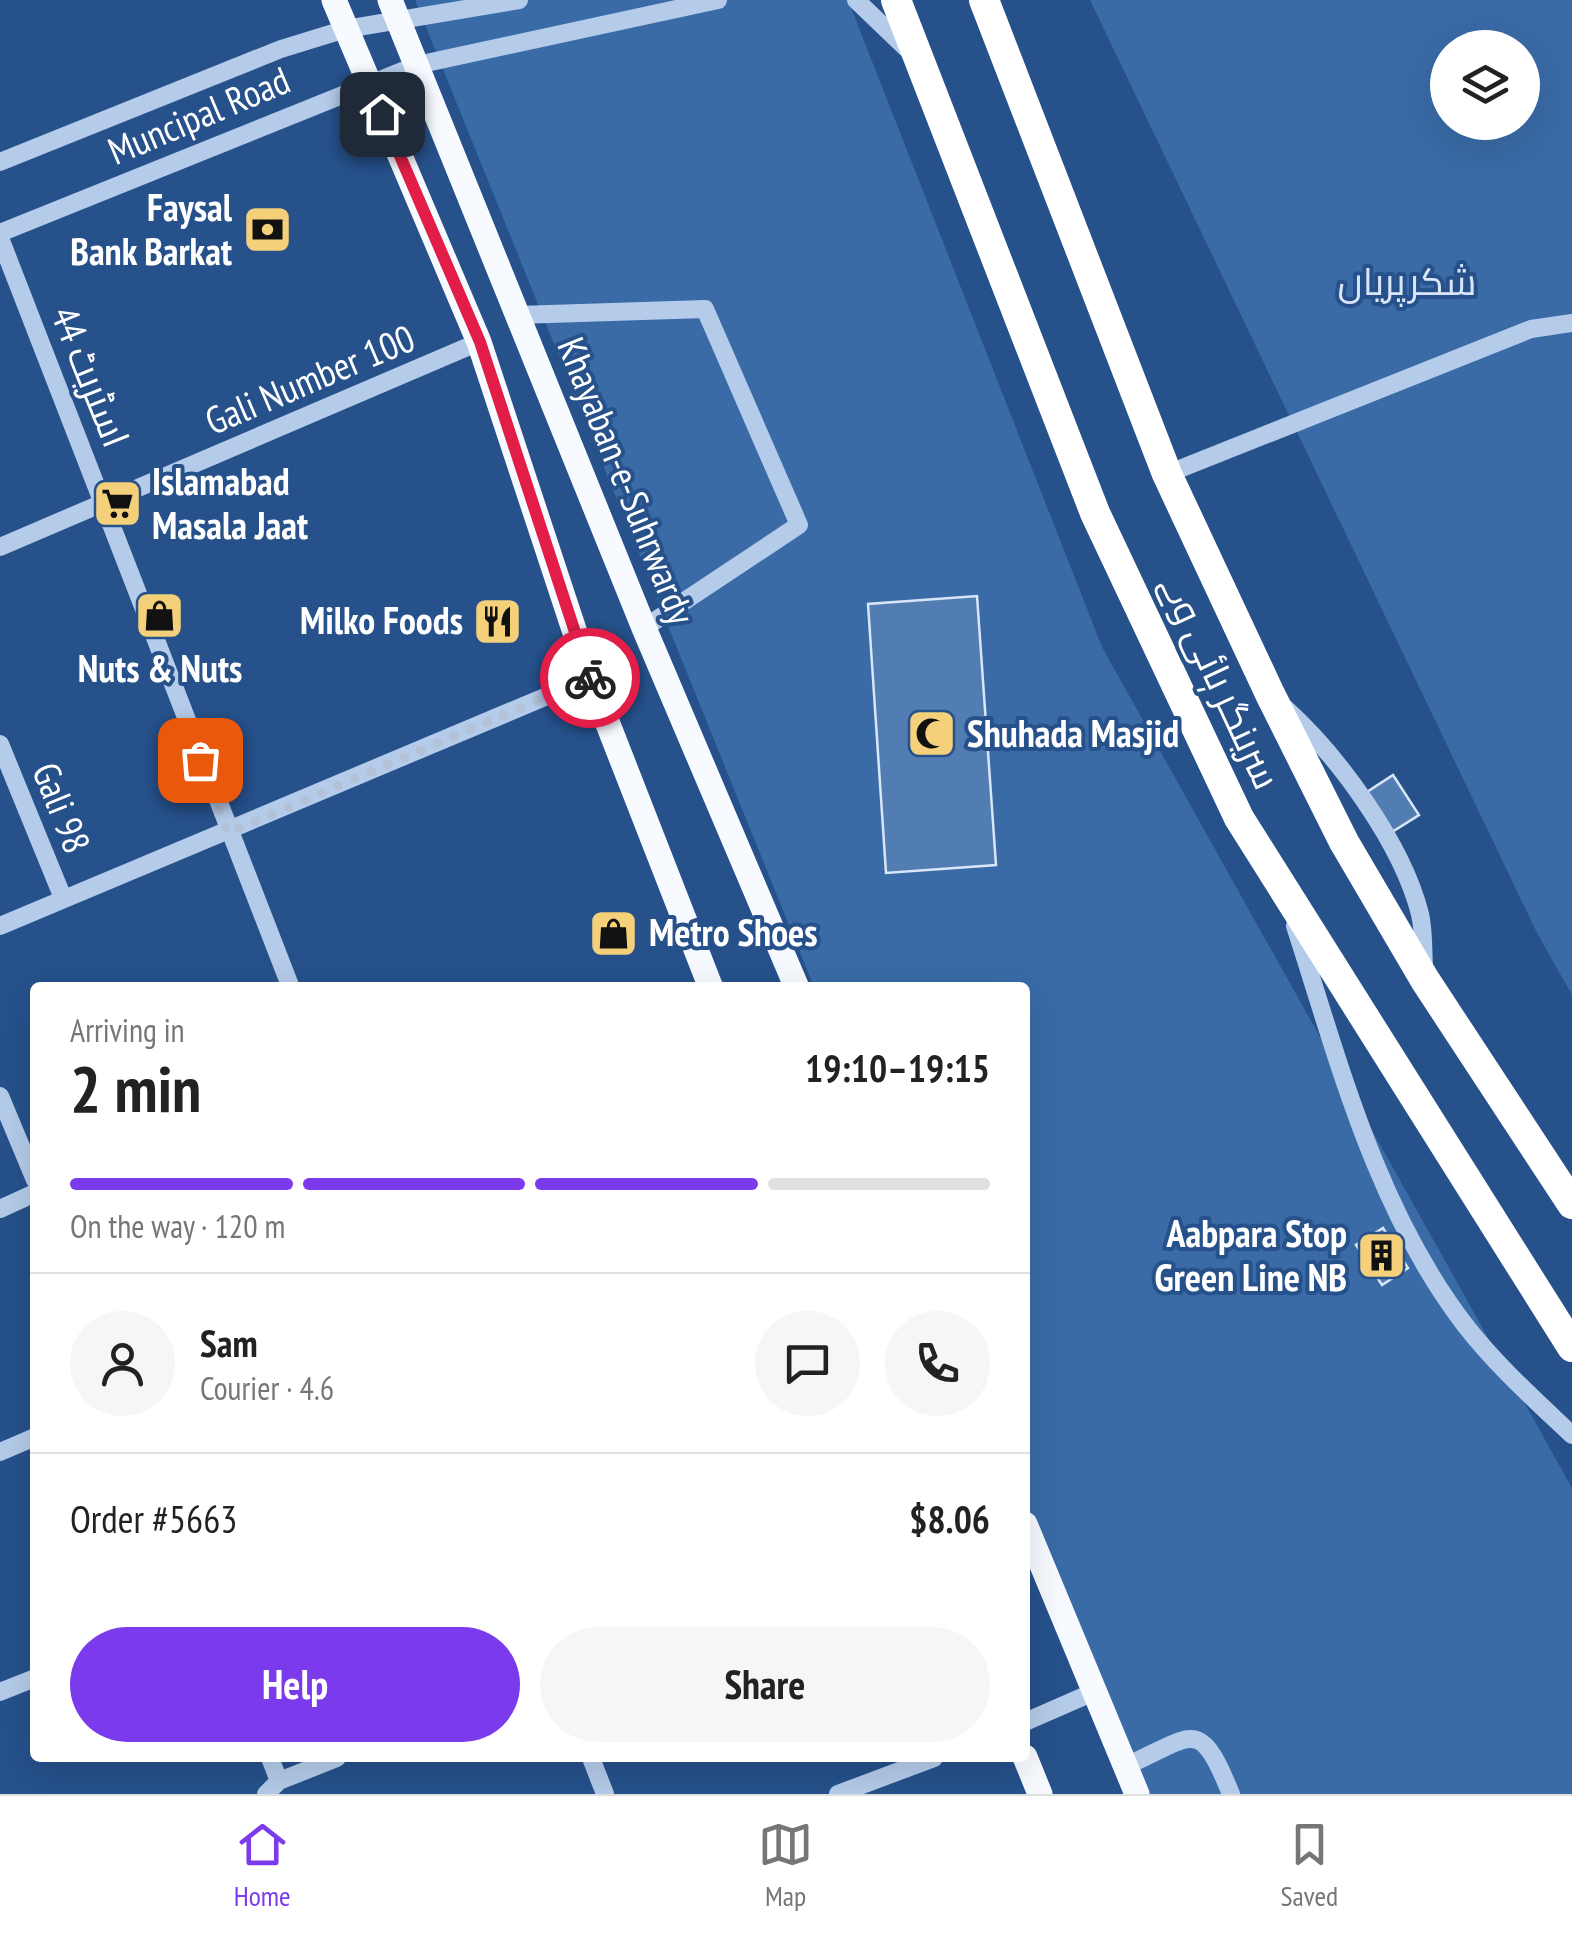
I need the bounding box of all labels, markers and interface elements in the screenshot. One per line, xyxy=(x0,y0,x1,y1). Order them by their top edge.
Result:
map controls xyxy=(1430,30,1540,140)
button: layers xyxy=(1430,30,1540,140)
street label: Muncipal Road xyxy=(100,54,297,175)
pin xyxy=(340,72,425,157)
icon: home xyxy=(355,87,410,142)
place label: Faysal Bank Barkat xyxy=(70,182,233,275)
bank icon: Faysal Bank Barkat xyxy=(241,204,293,256)
park label: شکرپریاں xyxy=(1337,256,1477,307)
street label: اسٹریٹ 44 xyxy=(41,299,142,454)
street label: Gali Number 100 xyxy=(197,313,421,445)
street label: Khayaban-e-Suhrwardy xyxy=(548,330,707,632)
place label: Islamabad Masala Jaat xyxy=(152,456,308,549)
supermarket icon: Islamabad Masala Jaat xyxy=(91,478,143,530)
street label: سرینگر ہائی وے xyxy=(1149,566,1292,797)
shop icon: Nuts & Nuts xyxy=(134,589,186,641)
place label: Milko Foods xyxy=(300,595,463,644)
restaurant icon: Milko Foods xyxy=(472,595,524,647)
courier xyxy=(540,628,640,728)
place label: Nuts & Nuts xyxy=(78,643,242,692)
icon: bike xyxy=(563,651,618,706)
mosque icon: Shuhada Masjid xyxy=(906,708,958,760)
place label: Shuhada Masjid xyxy=(967,708,1179,757)
pin xyxy=(158,718,243,803)
icon: bag xyxy=(173,733,228,788)
street label: Gali 98 xyxy=(22,755,103,860)
shop icon: Metro Shoes xyxy=(588,907,640,959)
place label: Metro Shoes xyxy=(649,907,818,956)
text: Arriving in xyxy=(70,1009,185,1051)
text: 19:10–19:15 xyxy=(805,1043,990,1092)
text: 2 min xyxy=(70,1046,201,1130)
text: On the way · 120 m xyxy=(70,1205,285,1247)
place label: Aabpara Stop Green Line NB xyxy=(1154,1208,1347,1301)
building icon: Aabpara Stop Green Line NB xyxy=(1356,1230,1408,1282)
button: person xyxy=(70,1311,175,1416)
button: chat xyxy=(755,1311,860,1416)
button: phone xyxy=(885,1311,990,1416)
text: Sam xyxy=(200,1318,258,1367)
text: Courier · 4.6 xyxy=(200,1367,334,1409)
text: Order #5663 xyxy=(70,1494,237,1543)
text: $8.06 xyxy=(909,1494,990,1543)
button: Help xyxy=(70,1627,520,1742)
button: Share xyxy=(540,1627,990,1742)
tab: Home xyxy=(234,1817,291,1914)
tab: Map xyxy=(758,1817,813,1914)
tab: Saved xyxy=(1281,1817,1338,1914)

